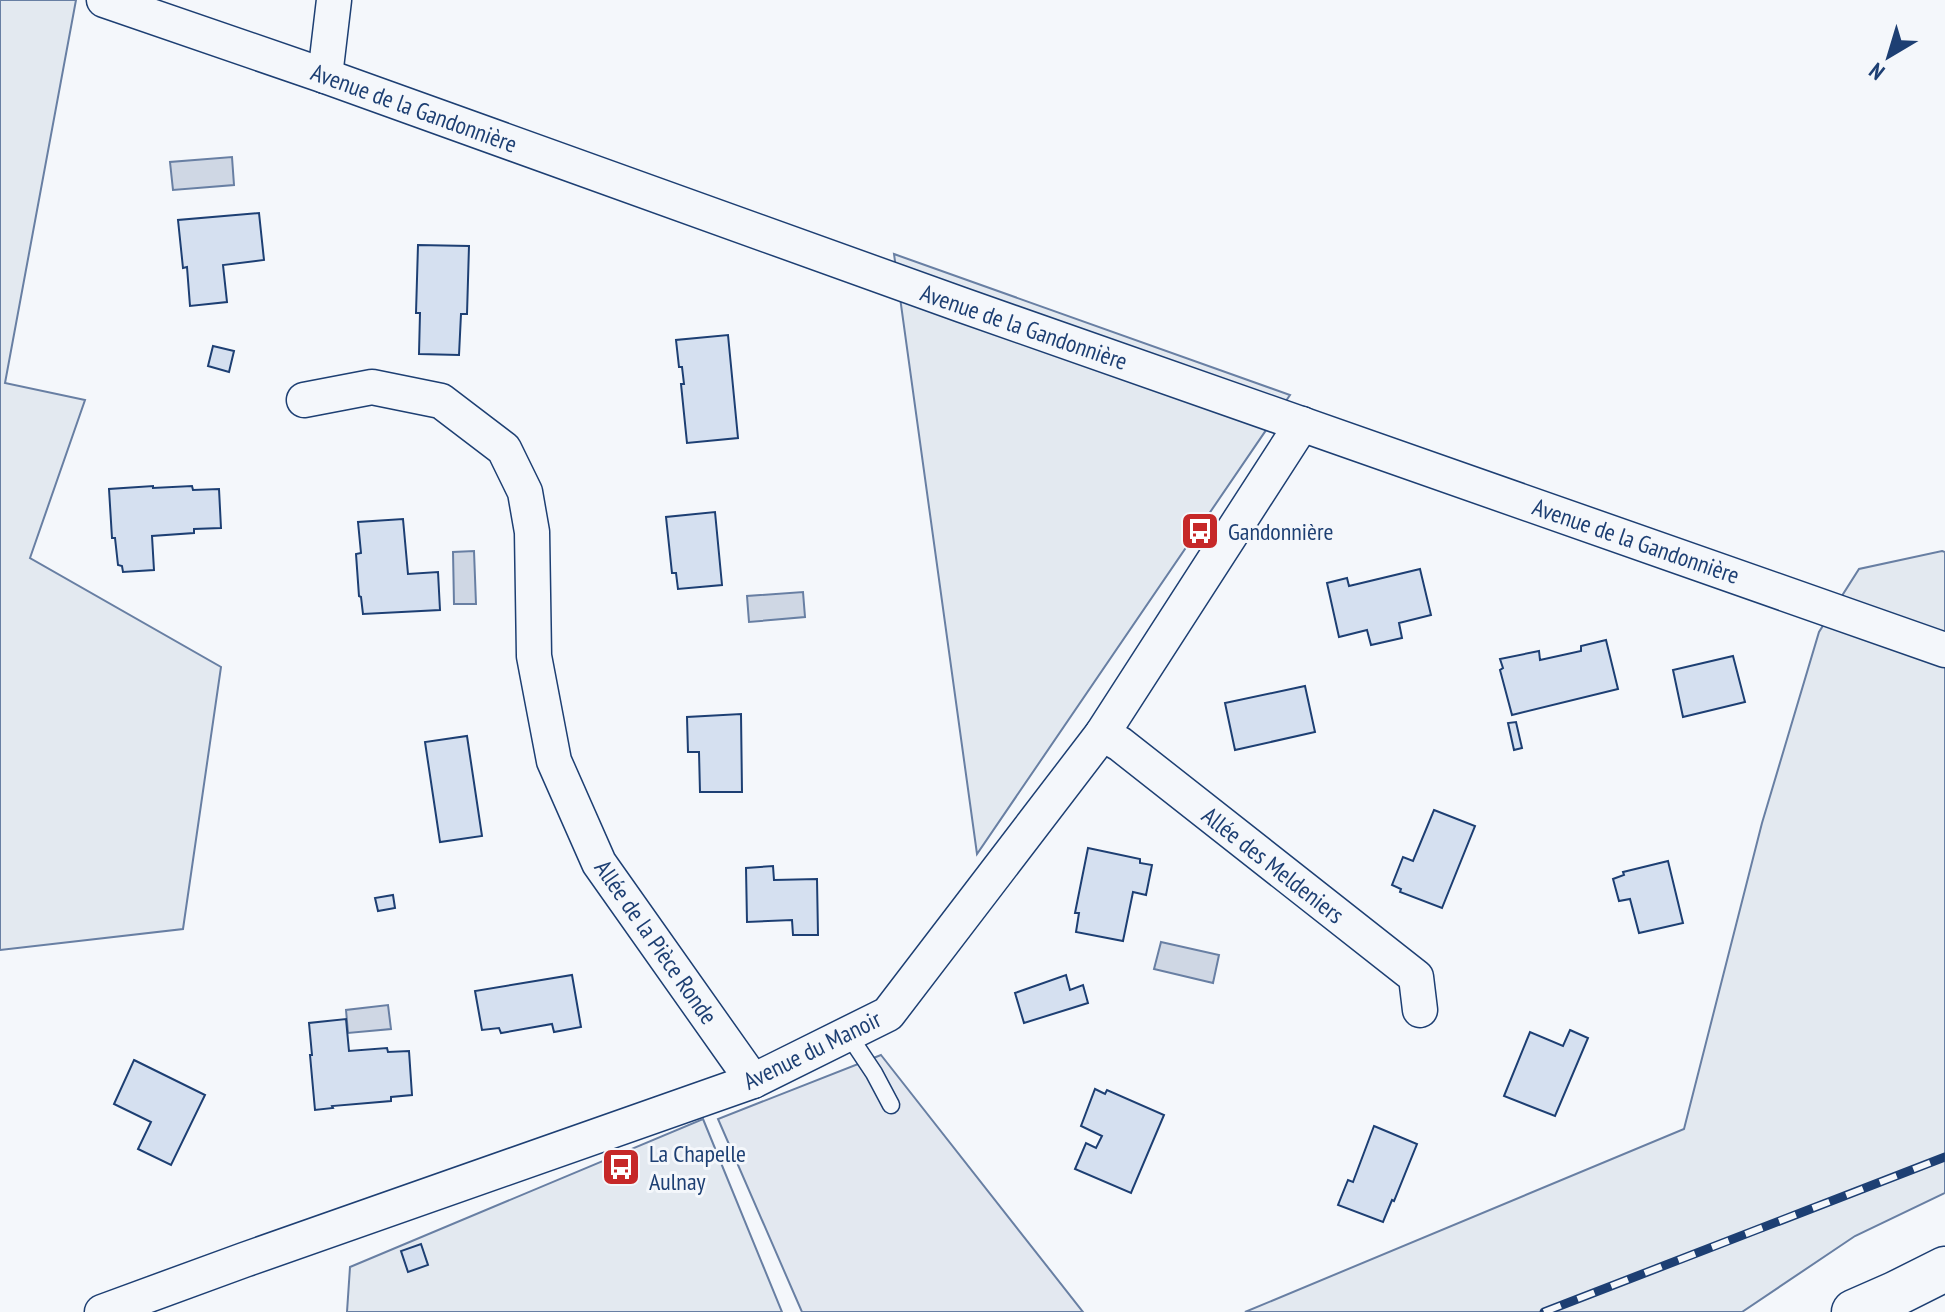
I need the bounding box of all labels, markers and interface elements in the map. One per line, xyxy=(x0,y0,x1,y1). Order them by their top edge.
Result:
north arrow xyxy=(1849,16,1929,96)
street label: Avenue de la Gandonnière xyxy=(307,56,521,160)
text: N xyxy=(1863,57,1890,86)
street label: Avenue de la Gandonnière xyxy=(916,277,1132,377)
street label: Avenue de la Gandonnière xyxy=(1528,491,1744,591)
bus stop icon: Gandonnière xyxy=(1179,510,1221,552)
place label: Gandonnière xyxy=(1228,516,1333,547)
street label: Allée des Meldeniers xyxy=(1196,800,1350,930)
street label: Allée de la Pièce Ronde xyxy=(588,854,724,1030)
street label: Avenue du Manoir xyxy=(738,1003,886,1097)
place label: La Chapelle Aulnay xyxy=(649,1138,746,1197)
bus stop icon: La Chapelle Aulnay xyxy=(600,1146,642,1188)

